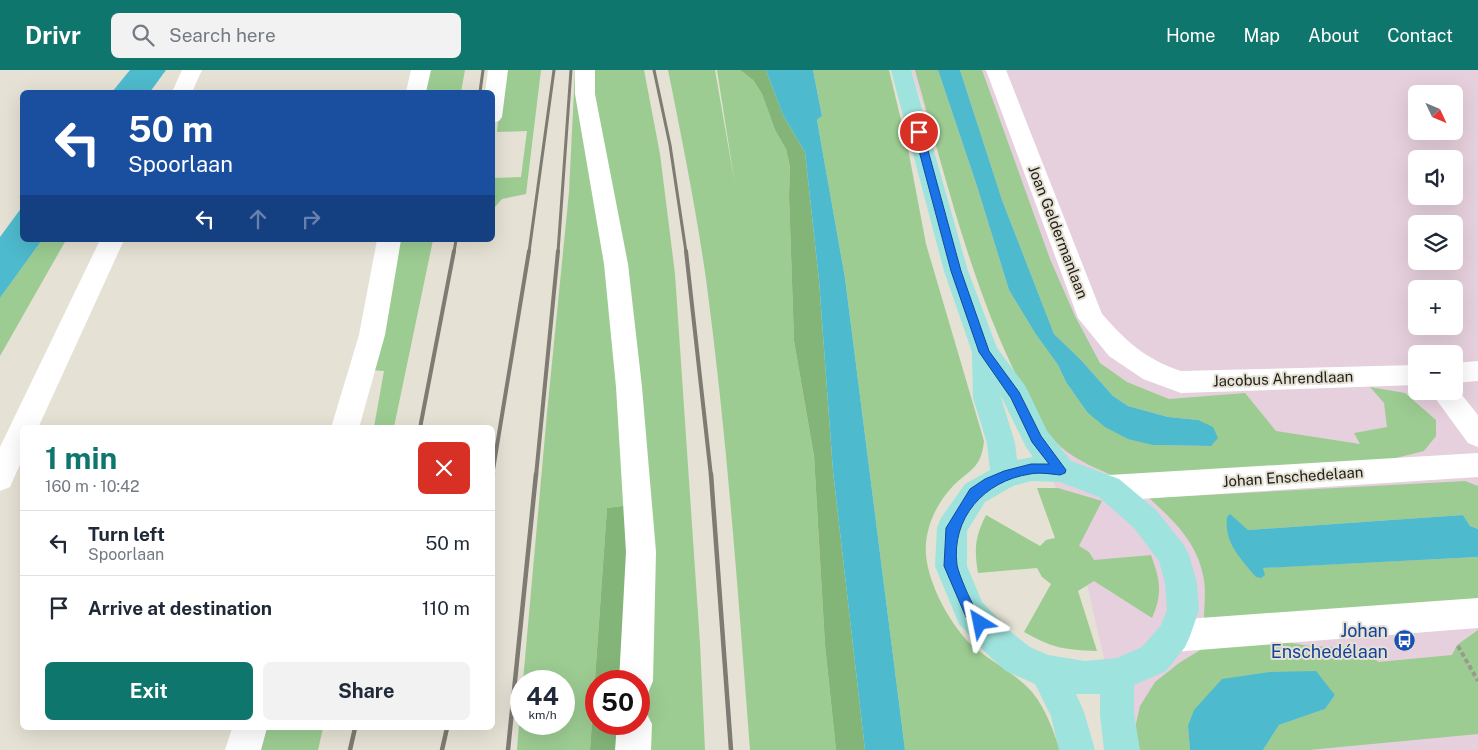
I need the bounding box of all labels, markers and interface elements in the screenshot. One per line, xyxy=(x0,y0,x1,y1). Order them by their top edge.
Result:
search box xyxy=(111,13,461,58)
text: Drivr xyxy=(25,21,81,49)
icon: search xyxy=(129,21,157,49)
text: Search here xyxy=(169,24,276,46)
text: Home xyxy=(1166,25,1216,46)
text: Map xyxy=(1244,25,1280,46)
text: About xyxy=(1308,25,1359,46)
text: Contact xyxy=(1387,25,1453,46)
north arrow xyxy=(1408,85,1462,140)
map controls xyxy=(1408,85,1463,400)
text: 50 m xyxy=(128,109,213,150)
icon: left xyxy=(45,110,110,175)
pin xyxy=(898,111,940,153)
icon: arrive xyxy=(905,118,933,146)
button: sound xyxy=(1408,150,1463,205)
text: Spoorlaan xyxy=(128,151,233,177)
street label: Joan Geldermanlaan xyxy=(1025,163,1092,301)
icon: left xyxy=(191,205,219,233)
icon: ahead xyxy=(244,205,272,233)
icon: right xyxy=(297,205,325,233)
button: layers xyxy=(1408,215,1463,270)
button: + xyxy=(1408,280,1463,335)
button: − xyxy=(1408,345,1463,400)
street label: Jacobus Ahrendlaan xyxy=(1213,368,1353,389)
text: 1 min xyxy=(45,440,117,476)
button: close xyxy=(418,442,470,494)
street label: Johan Enschedelaan xyxy=(1222,463,1364,490)
text: 160 m · 10:42 xyxy=(45,477,140,496)
text: Turn left xyxy=(88,523,165,545)
icon: left xyxy=(45,529,73,557)
text: 50 m xyxy=(425,532,470,554)
text: Spoorlaan xyxy=(88,545,164,564)
icon: arrive xyxy=(45,594,73,622)
position arrow xyxy=(953,596,1005,648)
text: Arrive at destination xyxy=(88,597,272,619)
text: 110 m xyxy=(422,597,470,619)
place label: Johan Enschedélaan xyxy=(1271,620,1388,662)
bus stop icon: Johan Enschedélaan xyxy=(1392,629,1416,653)
button: Exit xyxy=(45,662,253,720)
button: Share xyxy=(263,662,470,720)
speed limit sign: 50 xyxy=(585,670,650,735)
text: 44 xyxy=(526,681,559,711)
text: km/h xyxy=(528,708,557,722)

